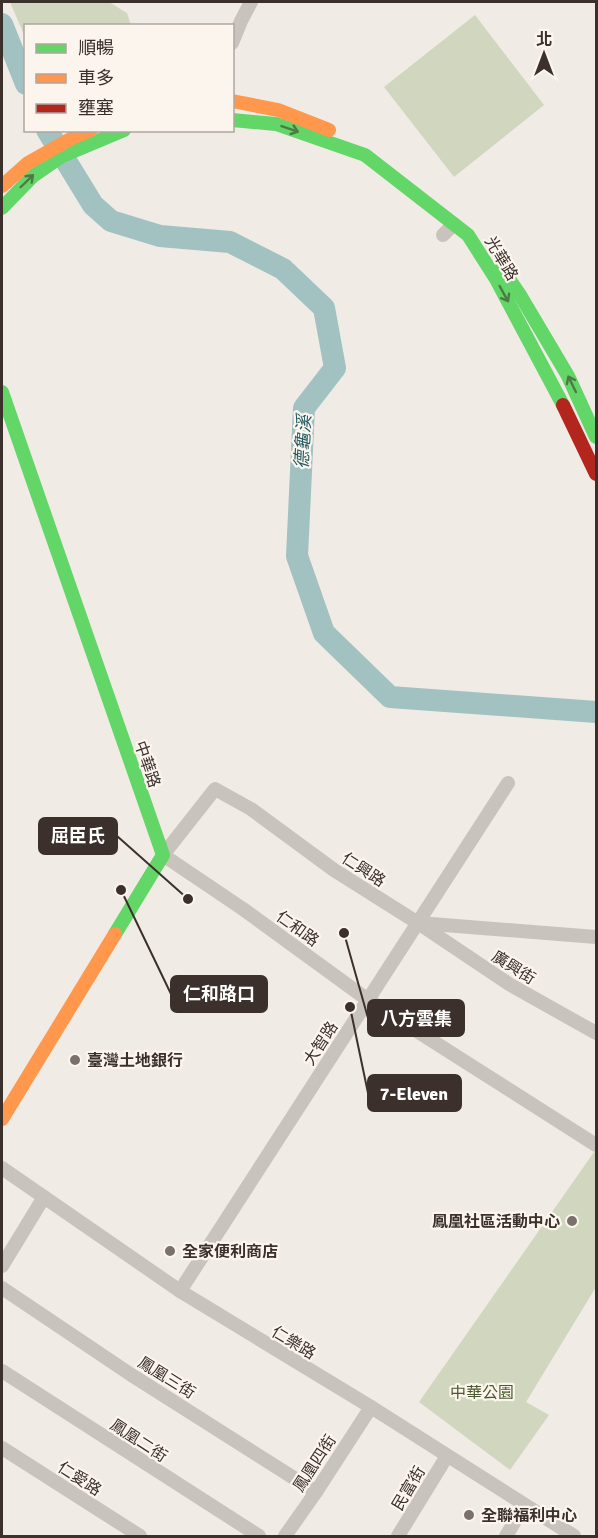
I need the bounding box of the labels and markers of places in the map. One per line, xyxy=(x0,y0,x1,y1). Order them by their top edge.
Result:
callout: 屈臣氏 xyxy=(39,818,117,854)
callout: 仁和路口 xyxy=(171,976,267,1012)
callout: 八方雲集 xyxy=(368,1000,464,1036)
place label: 臺灣土地銀行 xyxy=(87,1051,183,1071)
marker: 臺灣土地銀行 xyxy=(68,1053,82,1067)
callout: 7-Eleven xyxy=(368,1075,461,1111)
place label: 鳳凰社區活動中心 xyxy=(432,1212,560,1232)
marker: 鳳凰社區活動中心 xyxy=(565,1214,579,1228)
place label: 全家便利商店 xyxy=(182,1242,278,1262)
marker: 全家便利商店 xyxy=(163,1244,177,1258)
place label: 全聯福利中心 xyxy=(481,1506,577,1526)
marker: 全聯福利中心 xyxy=(462,1508,476,1522)

